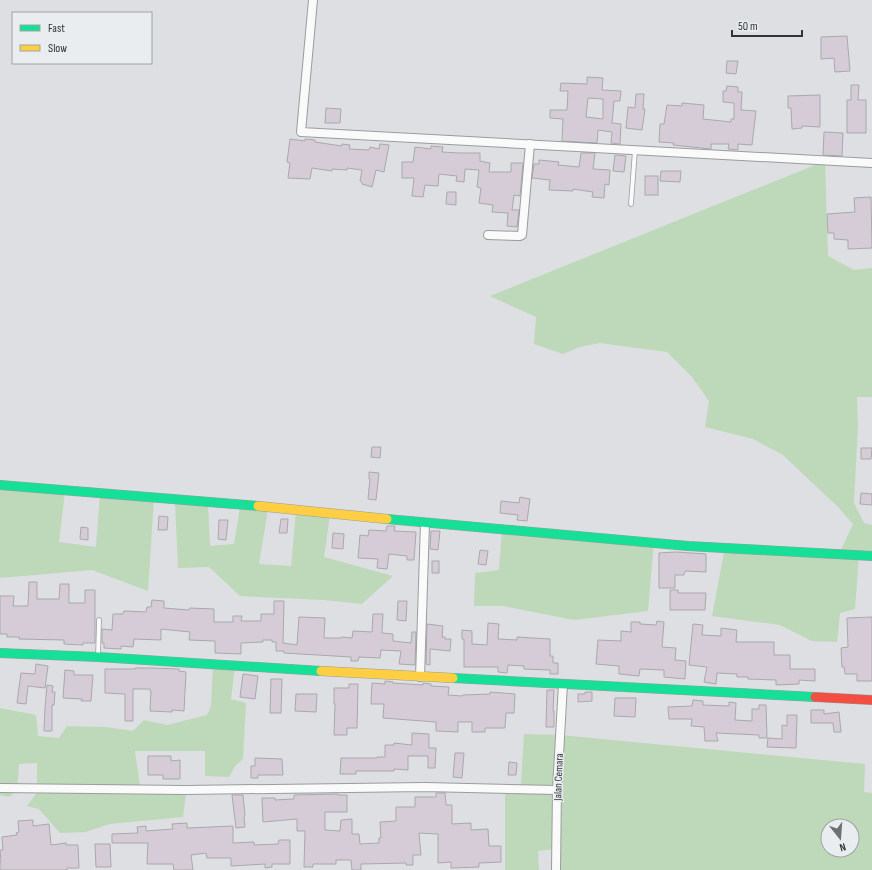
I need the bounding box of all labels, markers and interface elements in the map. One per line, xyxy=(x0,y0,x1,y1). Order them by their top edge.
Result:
legend xyxy=(12,12,152,64)
scale bar xyxy=(732,12,802,38)
text: 50 m xyxy=(738,19,758,34)
text: Fast xyxy=(48,21,65,36)
text: Slow xyxy=(48,41,67,56)
street label: Jalan Cemara xyxy=(551,753,566,802)
north arrow xyxy=(820,818,860,858)
text: N xyxy=(838,840,847,854)

